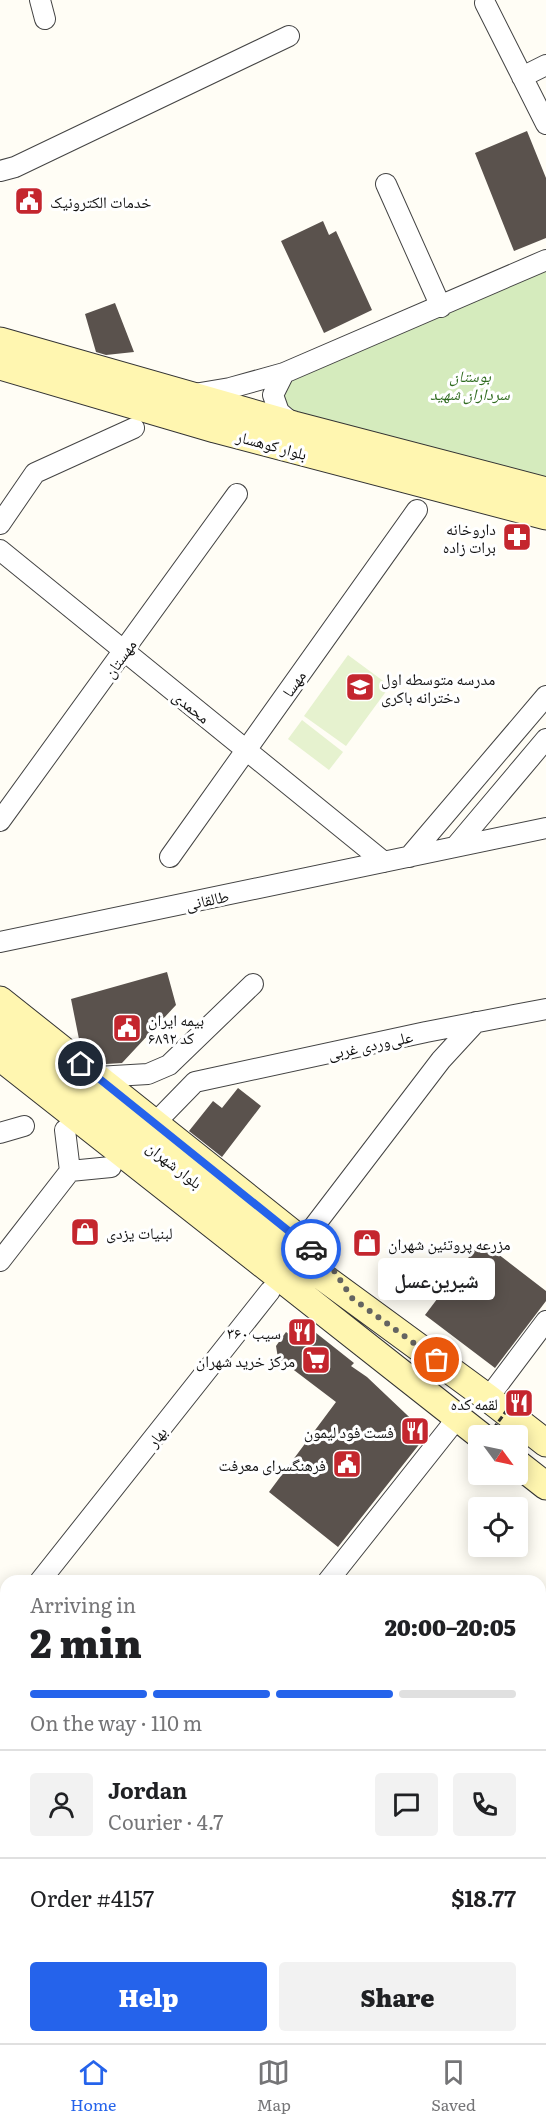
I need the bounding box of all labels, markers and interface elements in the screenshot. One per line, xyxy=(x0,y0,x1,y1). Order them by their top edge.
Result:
public building icon: خدمات الکترونیک xyxy=(13,185,45,217)
place label: خدمات الکترونیک xyxy=(50,189,152,213)
park label: بوستان سرداران شهید xyxy=(430,363,510,405)
street label: بلوار کوهسار xyxy=(233,423,310,465)
place label: داروخانه برات زاده xyxy=(443,516,496,558)
pharmacy icon: داروخانه برات زاده xyxy=(501,521,533,553)
street label: مهستان xyxy=(97,633,141,683)
street label: مهسا xyxy=(275,665,311,701)
place label: مدرسه متوسطه اول دخترانه باکری xyxy=(381,666,495,708)
school or university icon: مدرسه متوسطه اول دخترانه باکری xyxy=(344,671,376,703)
street label: محمدی xyxy=(168,683,216,729)
street label: طالقانی xyxy=(183,883,231,915)
place label: بیمه ایران کد ۶۸۹۲ xyxy=(148,1007,204,1049)
public building icon: بیمه ایران کد ۶۸۹۲ xyxy=(111,1012,143,1044)
street label: علی‌وردی غربی xyxy=(325,1023,415,1065)
pin xyxy=(55,1038,106,1089)
icon: home xyxy=(64,1047,97,1080)
street label: بلوار شهران xyxy=(142,1134,208,1194)
shop icon: لبنیات یزدی xyxy=(69,1216,101,1248)
courier xyxy=(281,1219,341,1279)
place label: لبنیات یزدی xyxy=(106,1220,173,1244)
shop icon: مزرعه پروتئین شهران xyxy=(351,1227,383,1259)
place label: مزرعه پروتئین شهران xyxy=(388,1231,511,1255)
icon: car xyxy=(295,1233,328,1266)
callout: شیرین‌عسل xyxy=(378,1258,496,1300)
text: شیرین‌عسل xyxy=(394,1264,479,1294)
restaurant icon: سیب ۳۶۰ xyxy=(286,1316,318,1348)
place label: سیب ۳۶۰ xyxy=(227,1320,281,1344)
pin xyxy=(411,1334,462,1385)
icon: bag xyxy=(420,1343,453,1376)
supermarket icon: مرکز خرید شهران xyxy=(300,1344,332,1376)
place label: مرکز خرید شهران xyxy=(196,1348,295,1372)
restaurant icon: لقمه کده xyxy=(503,1387,535,1419)
place label: لقمه کده xyxy=(451,1391,498,1415)
restaurant icon: فست فود لیمون xyxy=(399,1415,431,1447)
place label: فست فود لیمون xyxy=(304,1419,394,1443)
street label: بهار xyxy=(140,1420,172,1452)
north arrow xyxy=(468,1425,528,1485)
map controls xyxy=(468,1425,528,1557)
public building icon: فرهنگسرای معرفت xyxy=(331,1448,363,1480)
place label: فرهنگسرای معرفت xyxy=(219,1452,326,1476)
button: locate xyxy=(468,1497,528,1557)
text: Arriving in xyxy=(30,1589,136,1619)
text: 20:00–20:05 xyxy=(385,1610,516,1643)
text: 2 min xyxy=(30,1612,142,1670)
text: On the way · 110 m xyxy=(30,1707,202,1737)
button: person xyxy=(30,1773,93,1836)
text: Jordan xyxy=(108,1773,187,1806)
button: chat xyxy=(375,1773,438,1836)
button: phone xyxy=(453,1773,516,1836)
text: Courier · 4.7 xyxy=(108,1806,223,1836)
text: Order #4157 xyxy=(30,1881,154,1914)
text: $18.77 xyxy=(451,1881,516,1914)
button: Help xyxy=(30,1962,267,2031)
button: Share xyxy=(279,1962,516,2031)
tab: Home xyxy=(70,2056,116,2116)
tab: Map xyxy=(257,2056,291,2116)
tab: Saved xyxy=(431,2056,476,2116)

